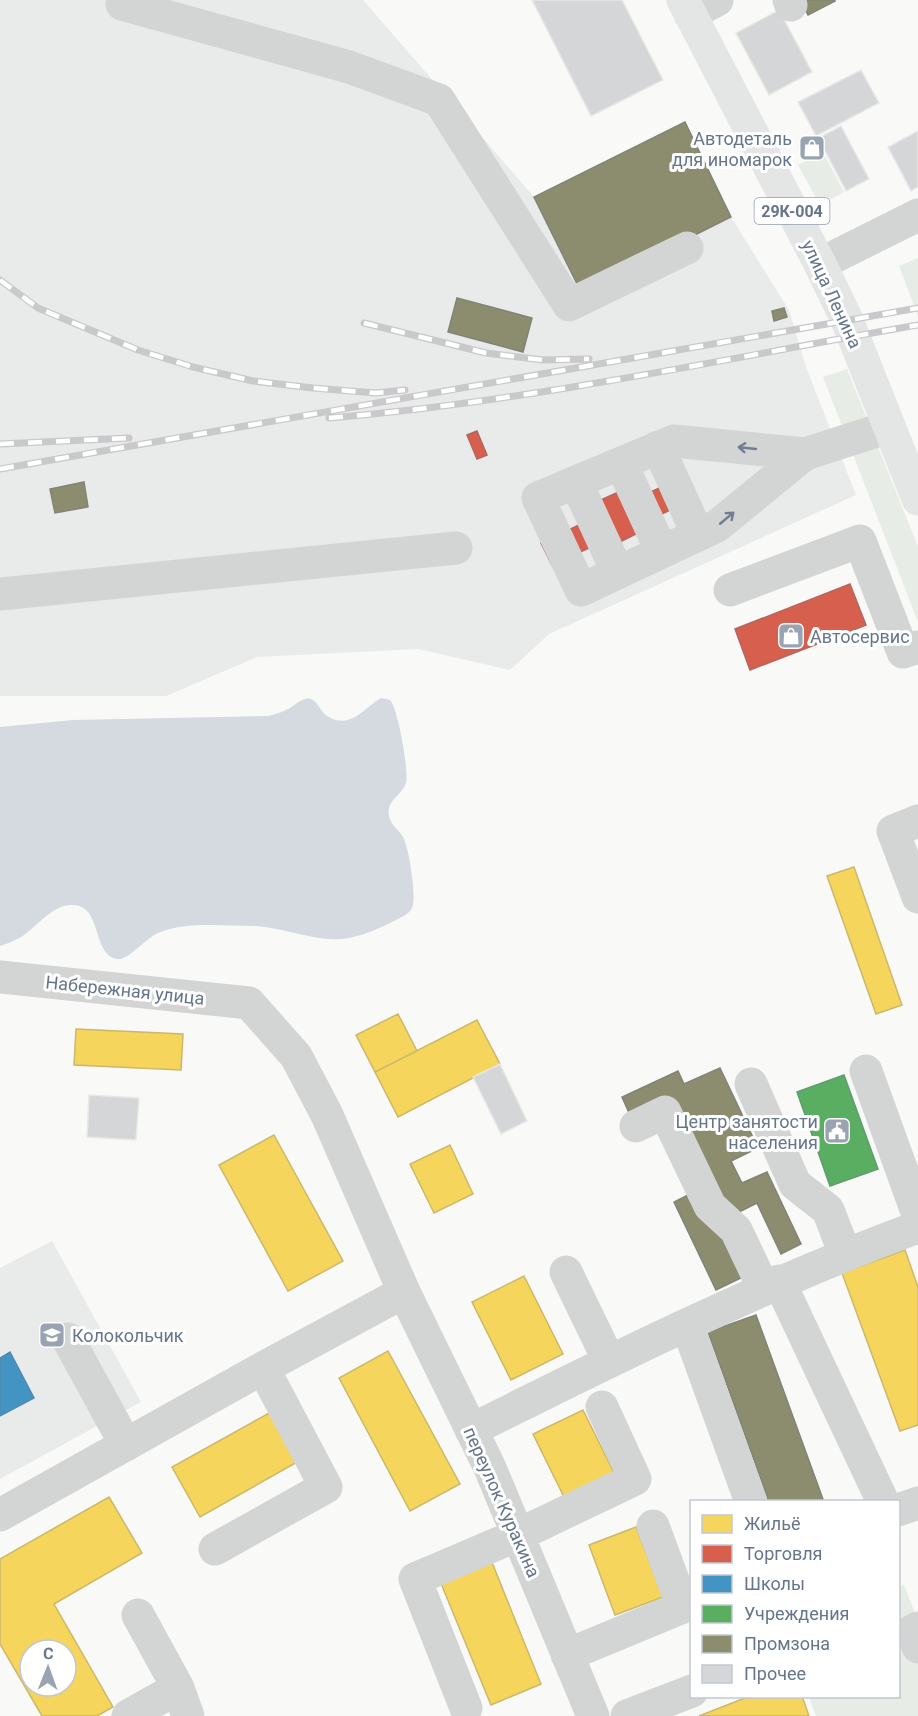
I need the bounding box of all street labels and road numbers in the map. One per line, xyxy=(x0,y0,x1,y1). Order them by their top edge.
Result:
road number: 29К-004 xyxy=(754,198,830,224)
street label: улица Ленина xyxy=(798,236,866,352)
street label: Набережная улица xyxy=(45,971,205,1009)
street label: переулок Куракина xyxy=(459,1424,545,1580)

